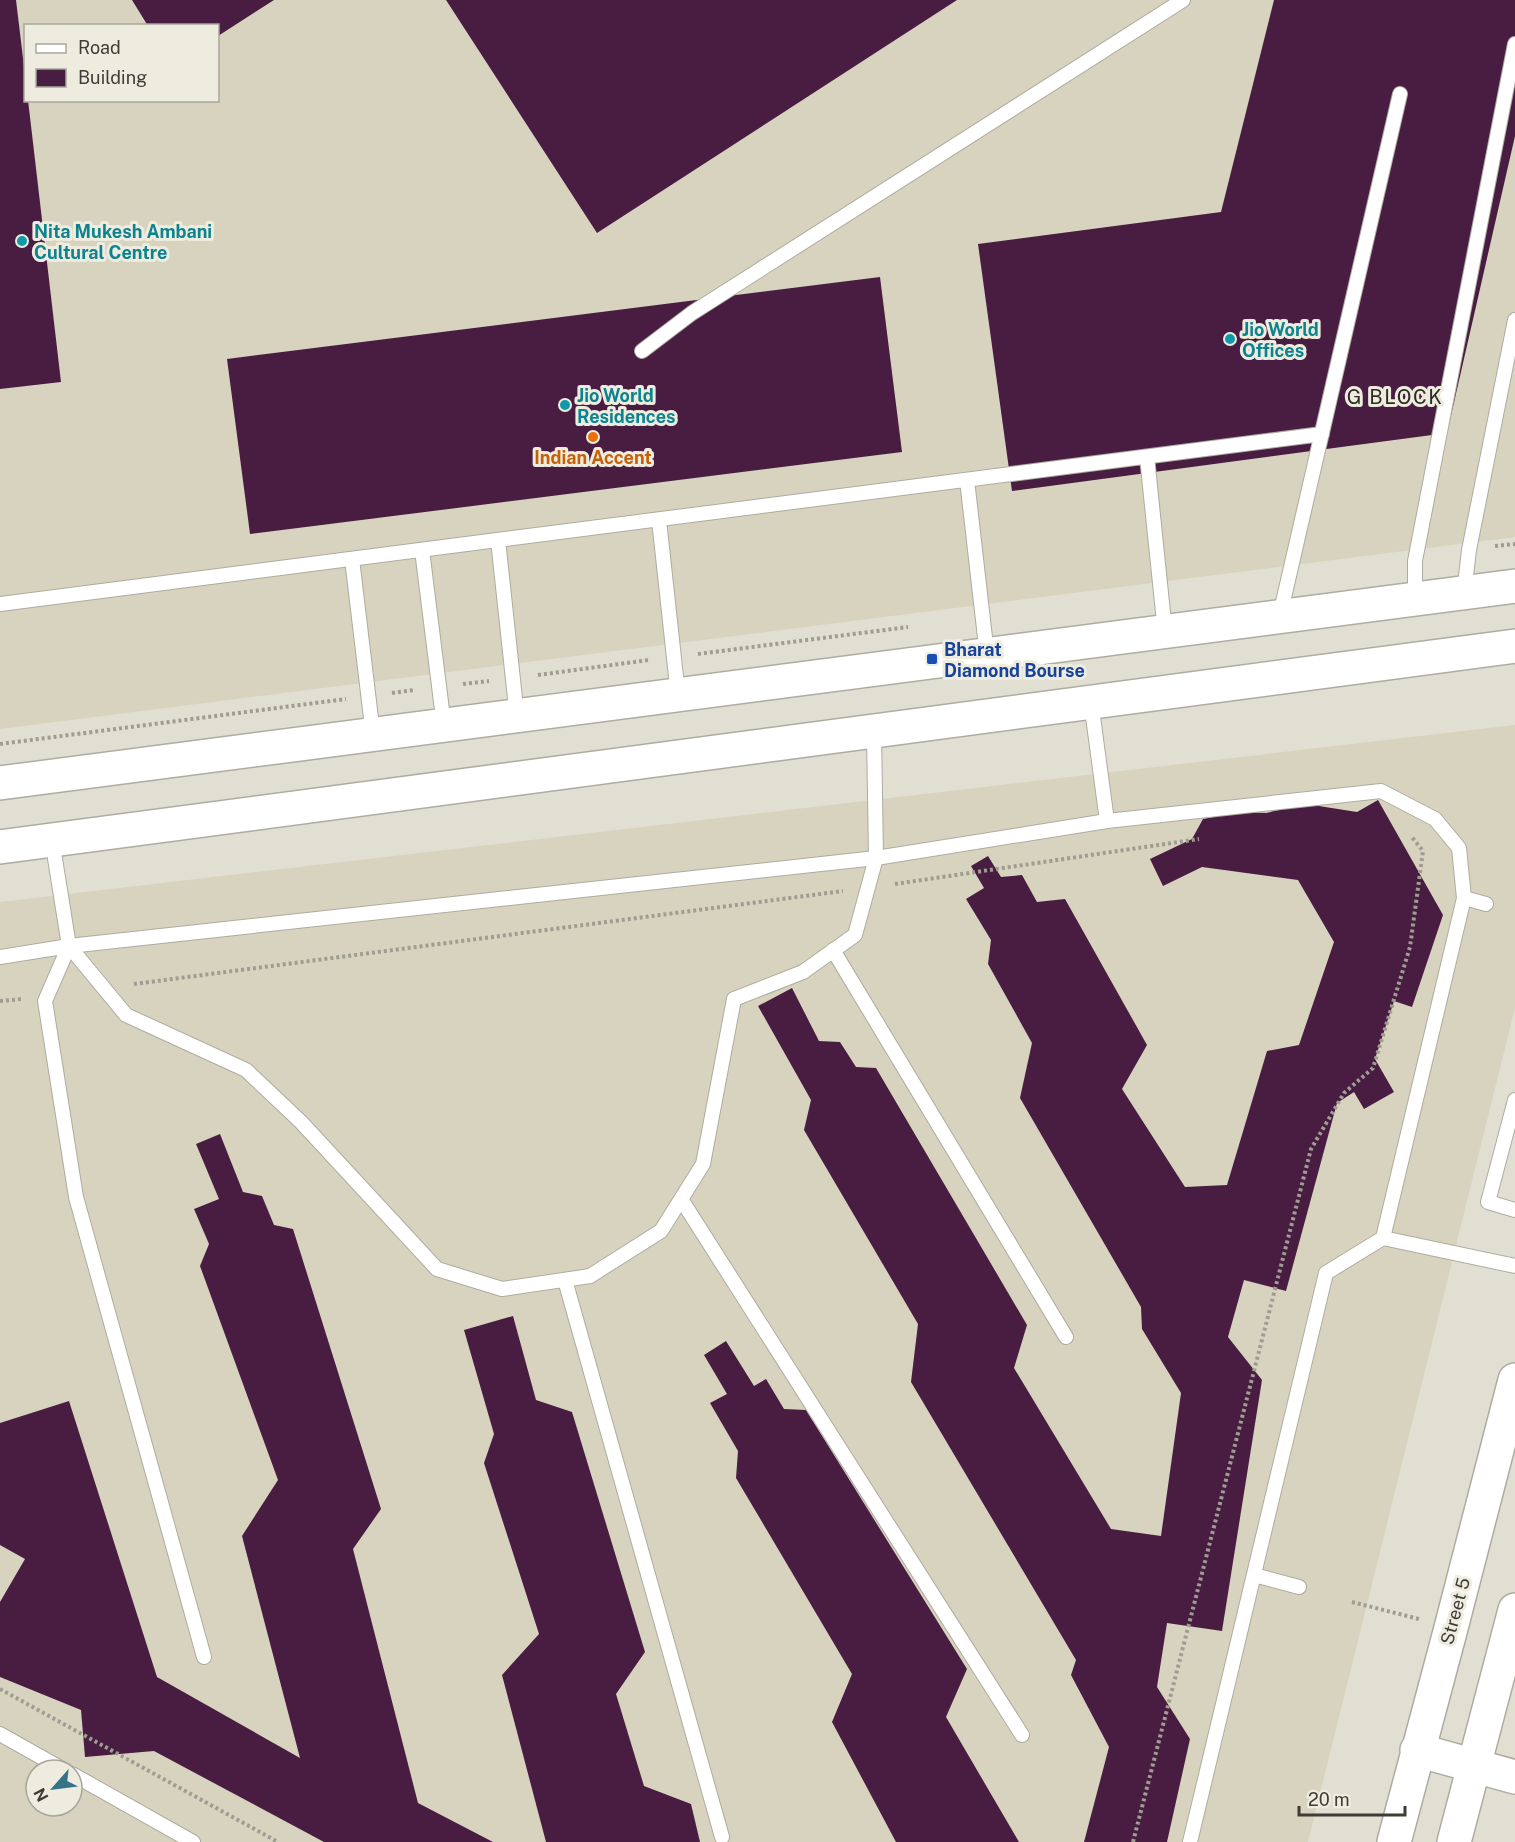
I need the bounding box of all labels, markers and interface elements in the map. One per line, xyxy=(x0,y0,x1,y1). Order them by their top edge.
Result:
legend xyxy=(24,24,219,102)
text: Road xyxy=(78,37,121,58)
text: Building xyxy=(78,67,147,88)
place label: Nita Mukesh Ambani Cultural Centre xyxy=(34,221,212,263)
marker: Nita Mukesh Ambani Cultural Centre xyxy=(15,234,29,248)
place label: Jio World Offices xyxy=(1242,319,1319,361)
marker: Jio World Offices xyxy=(1223,332,1237,346)
place label: Jio World Residences xyxy=(577,385,676,427)
district label: G BLOCK xyxy=(1347,385,1443,409)
marker: Jio World Residences xyxy=(558,398,572,412)
marker: Indian Accent xyxy=(586,430,600,444)
place label: Indian Accent xyxy=(534,447,652,468)
place label: Bharat Diamond Bourse xyxy=(944,639,1085,681)
marker: Bharat Diamond Bourse xyxy=(925,652,939,666)
street label: Street 5 xyxy=(1436,1575,1474,1647)
north arrow xyxy=(24,1758,84,1818)
scale bar xyxy=(1299,1779,1406,1817)
text: N xyxy=(30,1785,53,1805)
text: 20 m xyxy=(1308,1789,1350,1810)

